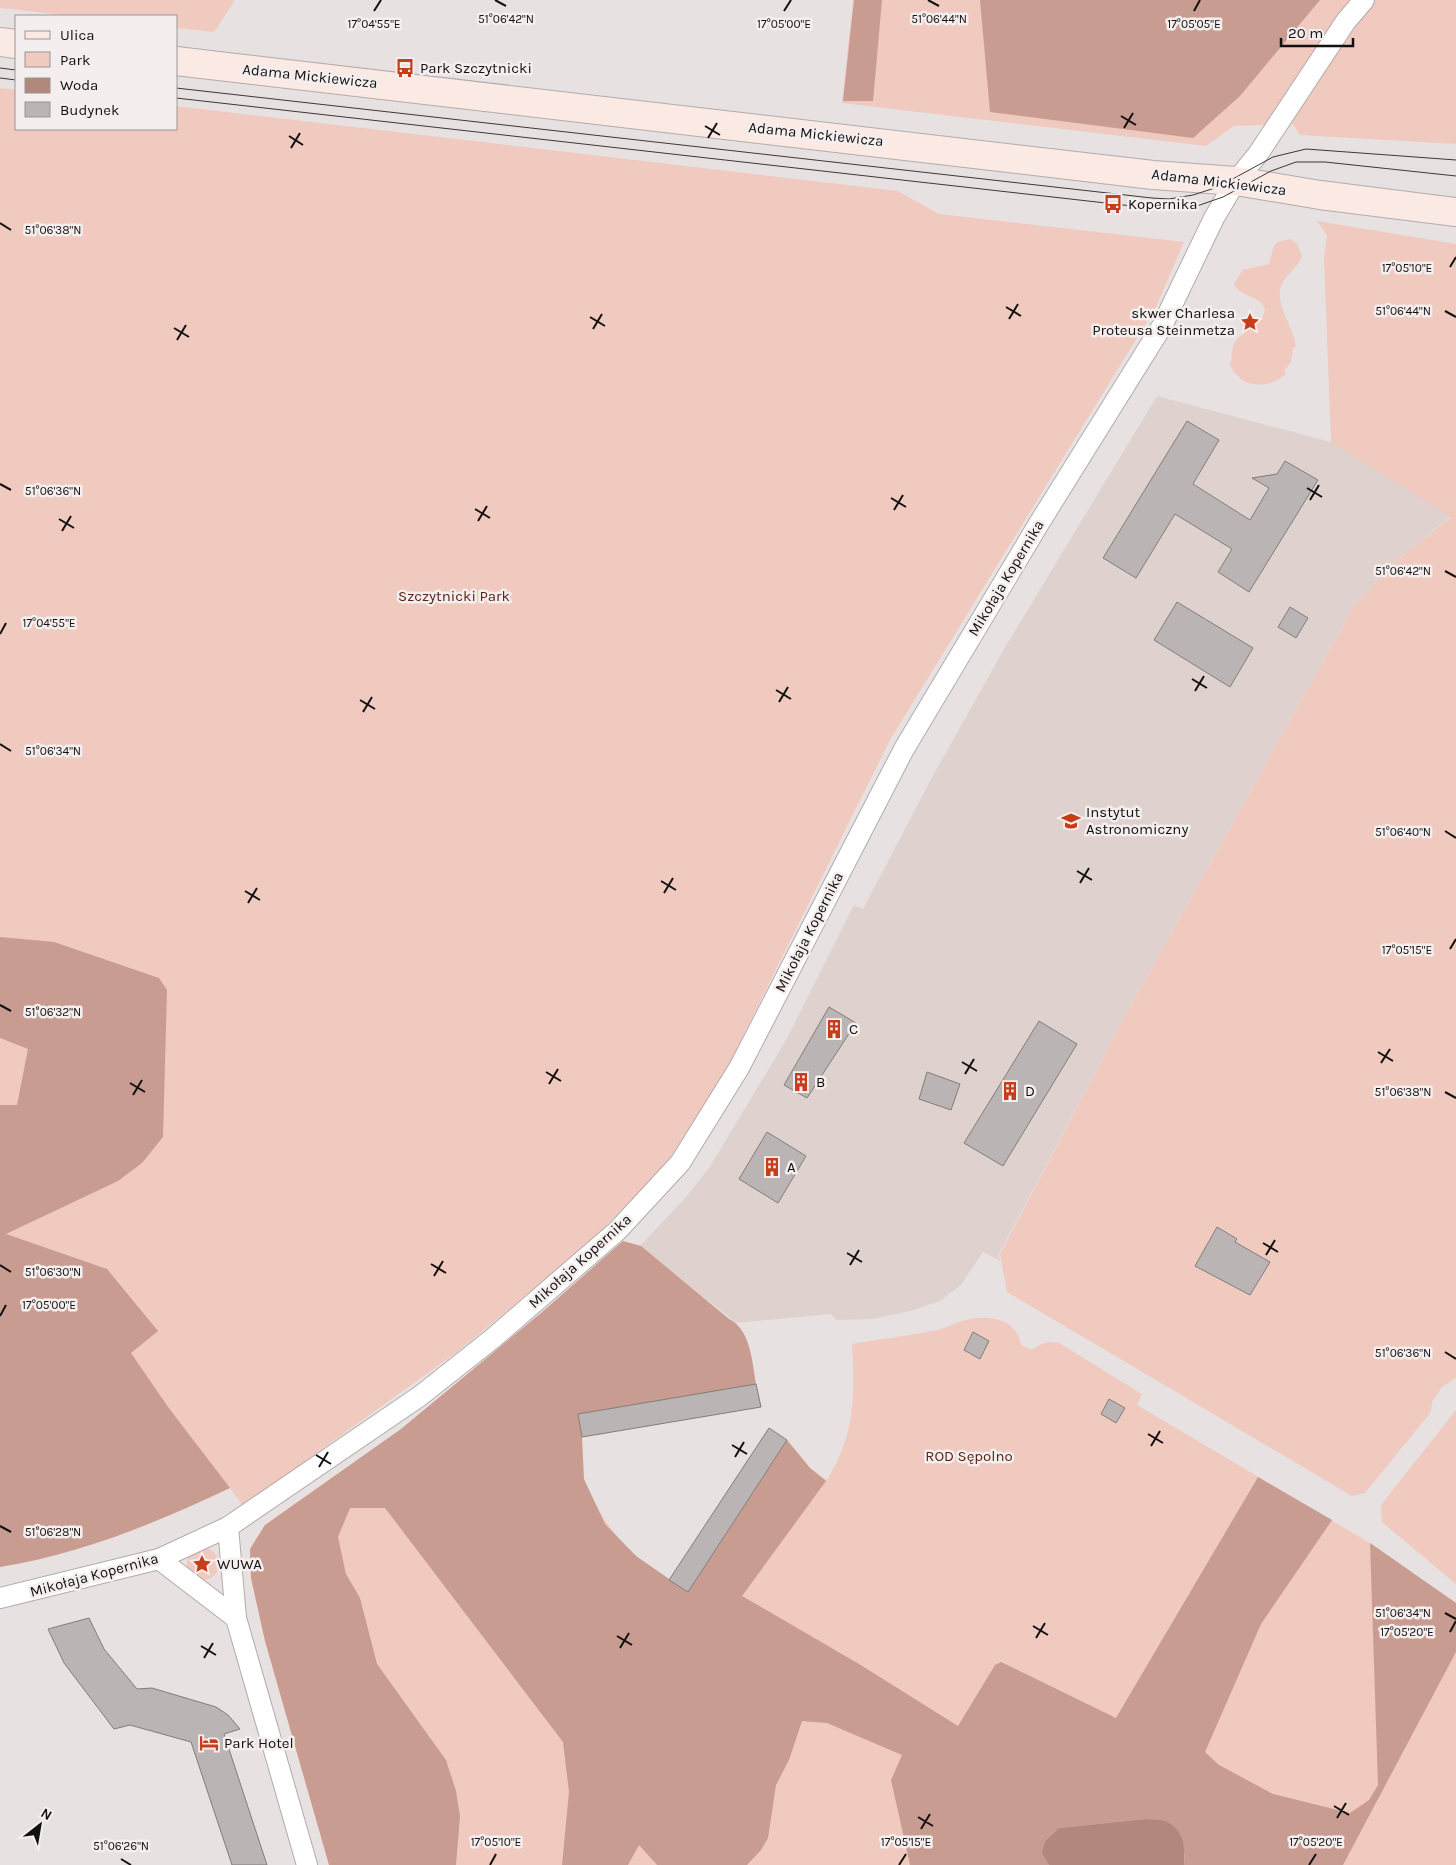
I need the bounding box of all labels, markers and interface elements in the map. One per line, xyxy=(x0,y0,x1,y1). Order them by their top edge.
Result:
text: 51°06'42"N xyxy=(478,12,534,26)
text: 51°06'44"N xyxy=(911,12,967,26)
legend xyxy=(15,15,178,130)
scale bar xyxy=(1281,15,1354,47)
text: 17°04'55"E xyxy=(347,17,401,31)
text: 17°05'00"E xyxy=(757,17,811,31)
text: 17°05'05"E xyxy=(1167,17,1221,31)
text: 20 m xyxy=(1288,24,1323,42)
text: Ulica xyxy=(60,26,94,44)
text: Park xyxy=(60,51,90,69)
bus stop icon: Park Szczytnicki xyxy=(394,57,416,79)
place label: Park Szczytnicki xyxy=(420,59,532,77)
street label: Adama Mickiewicza xyxy=(242,60,378,92)
text: Woda xyxy=(60,76,98,94)
text: Budynek xyxy=(60,101,119,119)
street label: Adama Mickiewicza xyxy=(748,118,884,150)
street label: Adama Mickiewicza xyxy=(1151,165,1287,199)
bus stop icon: Kopernika xyxy=(1102,193,1124,215)
place label: Kopernika xyxy=(1128,195,1197,213)
text: 51°06'38"N xyxy=(25,223,81,237)
text: 17°05'10"E xyxy=(1382,261,1432,275)
place label: skwer Charlesa Proteusa Steinmetza xyxy=(1092,304,1235,339)
text: 51°06'44"N xyxy=(1375,304,1431,318)
place icon: skwer Charlesa Proteusa Steinmetza xyxy=(1239,311,1261,333)
text: 51°06'36"N xyxy=(25,484,81,498)
street label: Mikołaja Kopernika xyxy=(964,517,1048,639)
text: 51°06'42"N xyxy=(1375,564,1431,578)
park label: Szczytnicki Park xyxy=(398,587,510,605)
text: 17°04'55"E xyxy=(22,616,76,630)
text: 51°06'34"N xyxy=(25,744,81,758)
place label: Instytut Astronomiczny xyxy=(1086,803,1188,838)
school or university icon: Instytut Astronomiczny xyxy=(1060,810,1082,832)
text: 51°06'40"N xyxy=(1375,825,1431,839)
street label: Mikołaja Kopernika xyxy=(771,869,847,995)
text: 17°05'15"E xyxy=(1382,943,1432,957)
text: 51°06'32"N xyxy=(25,1005,81,1019)
building icon: C xyxy=(823,1018,845,1040)
place label: C xyxy=(849,1020,858,1038)
building icon: B xyxy=(790,1071,812,1093)
place label: B xyxy=(816,1073,825,1091)
building icon: D xyxy=(999,1080,1021,1102)
place label: D xyxy=(1025,1082,1035,1100)
text: 51°06'38"N xyxy=(1375,1085,1431,1099)
building icon: A xyxy=(761,1156,783,1178)
place label: A xyxy=(787,1158,796,1176)
street label: Mikołaja Kopernika xyxy=(525,1210,635,1312)
text: 51°06'30"N xyxy=(25,1265,81,1279)
text: 17°05'00"E xyxy=(22,1298,76,1312)
text: 51°06'36"N xyxy=(1375,1346,1431,1360)
park label: ROD Sępolno xyxy=(925,1447,1013,1465)
text: 51°06'28"N xyxy=(25,1525,81,1539)
street label: Mikołaja Kopernika xyxy=(28,1549,160,1601)
place icon: WUWA xyxy=(191,1553,213,1575)
place label: WUWA xyxy=(217,1555,262,1573)
text: 51°06'34"N xyxy=(1375,1606,1431,1620)
text: 17°05'20"E xyxy=(1380,1625,1434,1639)
hotel icon: Park Hotel xyxy=(198,1732,220,1754)
place label: Park Hotel xyxy=(224,1734,294,1752)
north arrow xyxy=(15,1800,65,1850)
text: N xyxy=(38,1804,55,1824)
text: 17°05'10"E xyxy=(471,1835,521,1849)
text: 17°05'15"E xyxy=(881,1835,931,1849)
text: 17°05'20"E xyxy=(1289,1835,1343,1849)
text: 51°06'26"N xyxy=(93,1839,149,1853)

